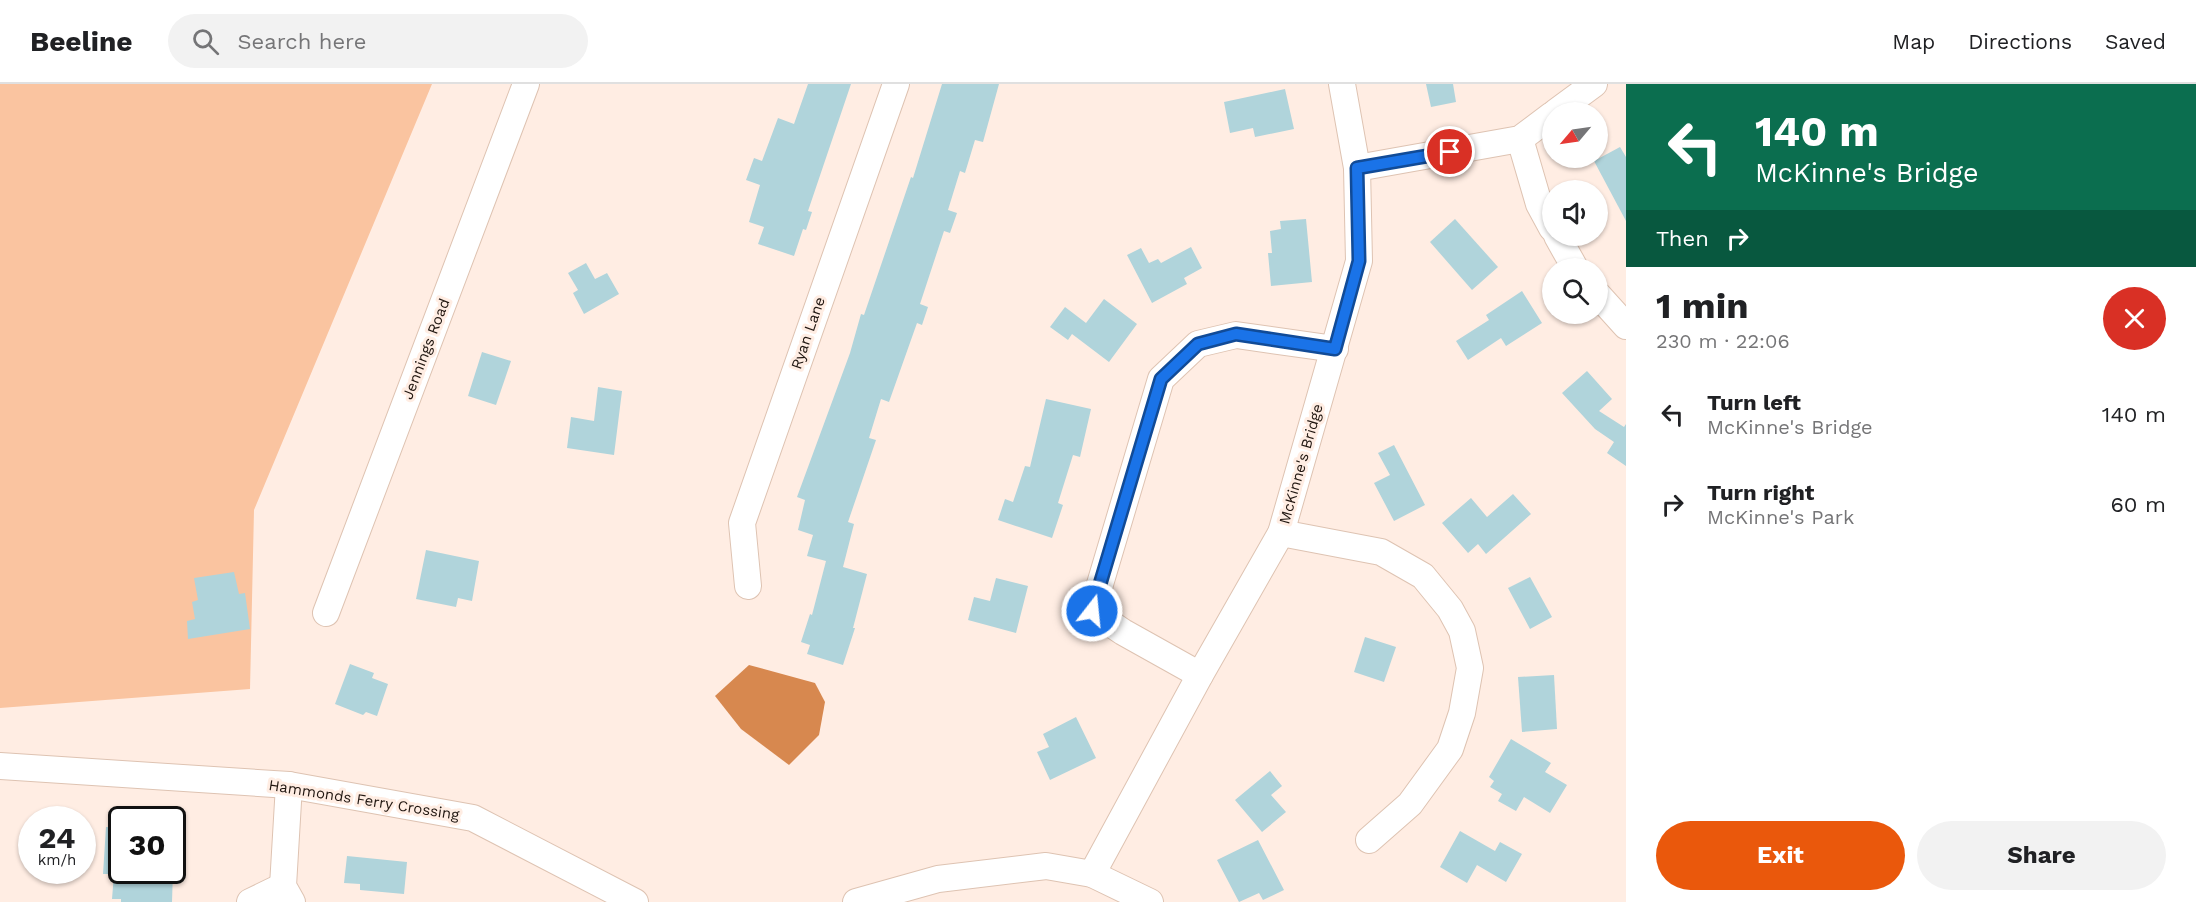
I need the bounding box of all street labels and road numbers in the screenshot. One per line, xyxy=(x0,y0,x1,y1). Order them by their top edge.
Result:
street label: Ryan Lane xyxy=(787,294,829,372)
street label: Jennings Road xyxy=(399,296,453,402)
street label: McKinne's Bridge xyxy=(1275,402,1327,526)
street label: Hammonds Ferry Crossing xyxy=(267,776,461,824)

